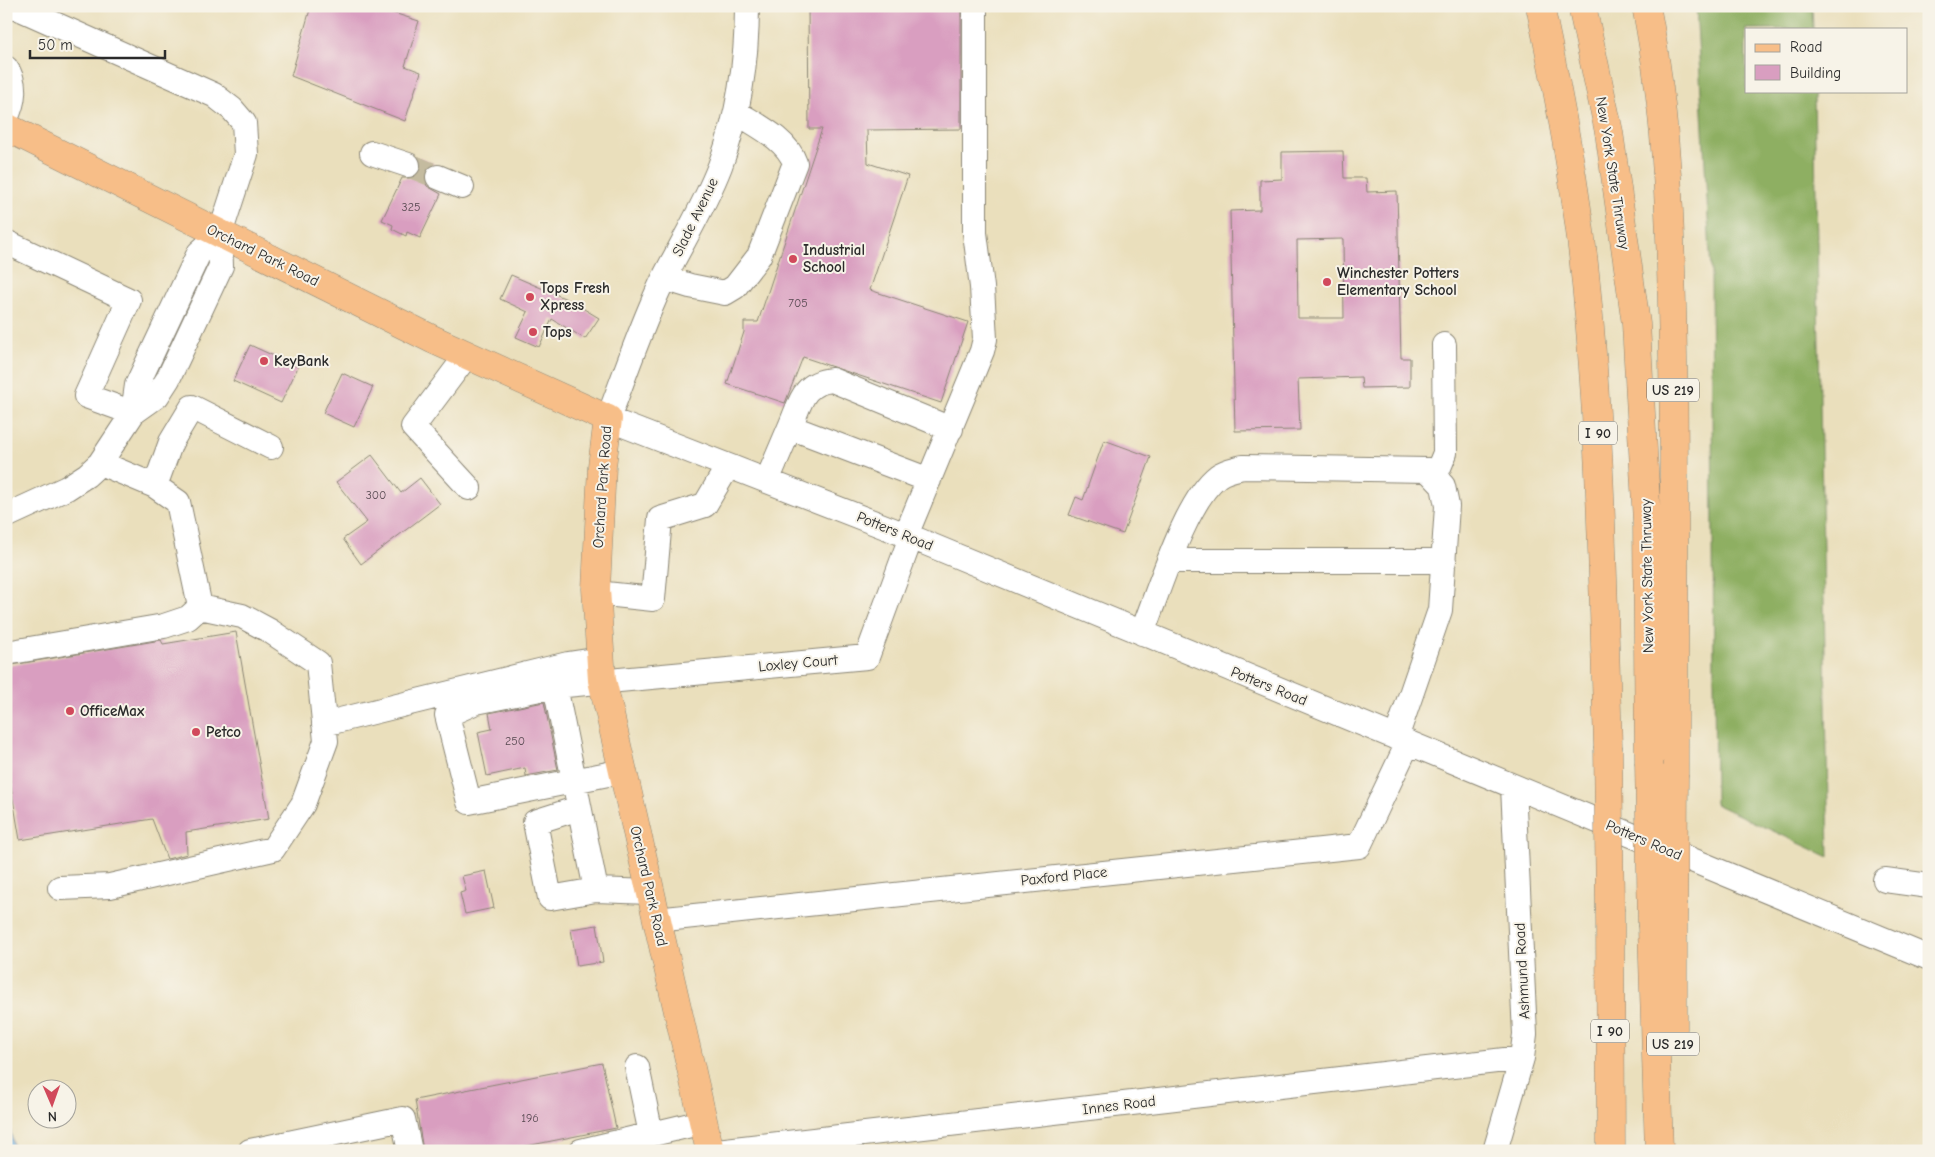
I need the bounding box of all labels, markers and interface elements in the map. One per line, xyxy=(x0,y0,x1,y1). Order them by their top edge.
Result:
scale bar xyxy=(30,28,165,60)
legend xyxy=(1745,28,1908,92)
text: 50 m xyxy=(38,36,73,54)
text: Road xyxy=(1790,38,1822,56)
text: Building xyxy=(1790,64,1841,82)
street label: New York State Thruway xyxy=(1592,95,1634,251)
street label: Slade Avenue xyxy=(668,174,722,259)
house number: 325 xyxy=(402,200,420,214)
street label: Orchard Park Road xyxy=(204,220,322,290)
place label: Industrial School xyxy=(803,241,865,276)
marker: Industrial School xyxy=(787,253,799,265)
place label: Winchester Potters Elementary School xyxy=(1337,264,1459,299)
marker: Winchester Potters Elementary School xyxy=(1321,276,1333,288)
place label: Tops Fresh Xpress xyxy=(540,279,610,314)
marker: Tops Fresh Xpress xyxy=(524,291,536,303)
house number: 705 xyxy=(788,296,808,310)
place label: Tops xyxy=(543,323,572,341)
marker: Tops xyxy=(527,326,539,338)
place label: KeyBank xyxy=(274,352,330,370)
marker: KeyBank xyxy=(258,355,270,367)
road number: US 219 xyxy=(1647,378,1699,402)
road number: I 90 xyxy=(1579,422,1617,444)
street label: Orchard Park Road xyxy=(589,425,615,549)
house number: 300 xyxy=(366,488,386,502)
street label: New York State Thruway xyxy=(1637,498,1657,653)
street label: Potters Road xyxy=(854,508,936,554)
street label: Loxley Court xyxy=(758,651,839,675)
street label: Potters Road xyxy=(1228,663,1310,709)
place label: OfficeMax xyxy=(80,702,145,720)
marker: OfficeMax xyxy=(64,705,76,717)
place label: Petco xyxy=(206,723,241,741)
marker: Petco xyxy=(190,726,202,738)
house number: 250 xyxy=(505,734,525,748)
street label: Potters Road xyxy=(1603,816,1685,864)
street label: Orchard Park Road xyxy=(626,824,672,948)
street label: Paxford Place xyxy=(1020,862,1109,890)
street label: Ashmund Road xyxy=(1510,922,1534,1020)
road number: I 90 xyxy=(1591,1019,1629,1042)
road number: US 219 xyxy=(1647,1032,1699,1056)
north arrow xyxy=(28,1080,78,1130)
street label: Innes Road xyxy=(1081,1092,1157,1118)
text: N xyxy=(48,1108,57,1125)
house number: 196 xyxy=(521,1111,539,1125)

